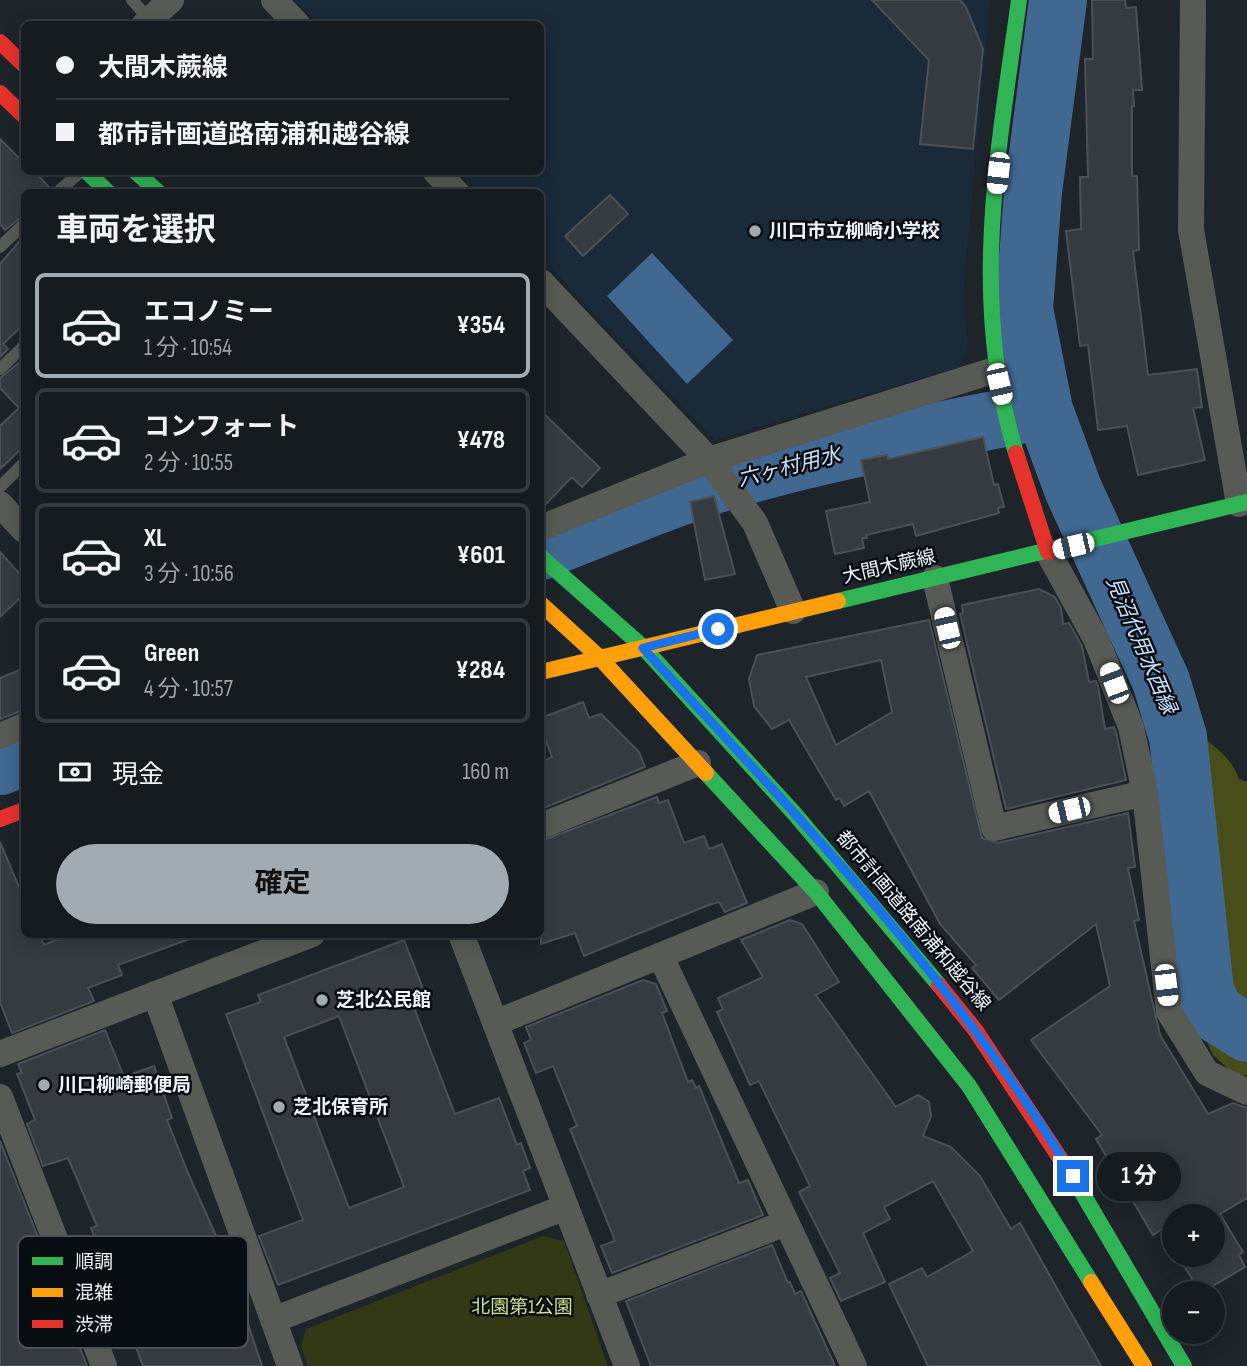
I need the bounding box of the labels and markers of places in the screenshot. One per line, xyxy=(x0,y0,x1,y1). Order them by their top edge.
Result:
place label: 川口市立柳崎小学校 xyxy=(769,220,940,243)
marker: 川口市立柳崎小学校 xyxy=(747,223,763,239)
place label: 芝北公民館 xyxy=(336,989,431,1012)
marker: 芝北公民館 xyxy=(314,992,330,1008)
place label: 川口柳崎郵便局 xyxy=(58,1074,191,1097)
marker: 川口柳崎郵便局 xyxy=(36,1077,52,1093)
place label: 芝北保育所 xyxy=(293,1096,388,1119)
marker: 芝北保育所 xyxy=(271,1099,287,1115)

